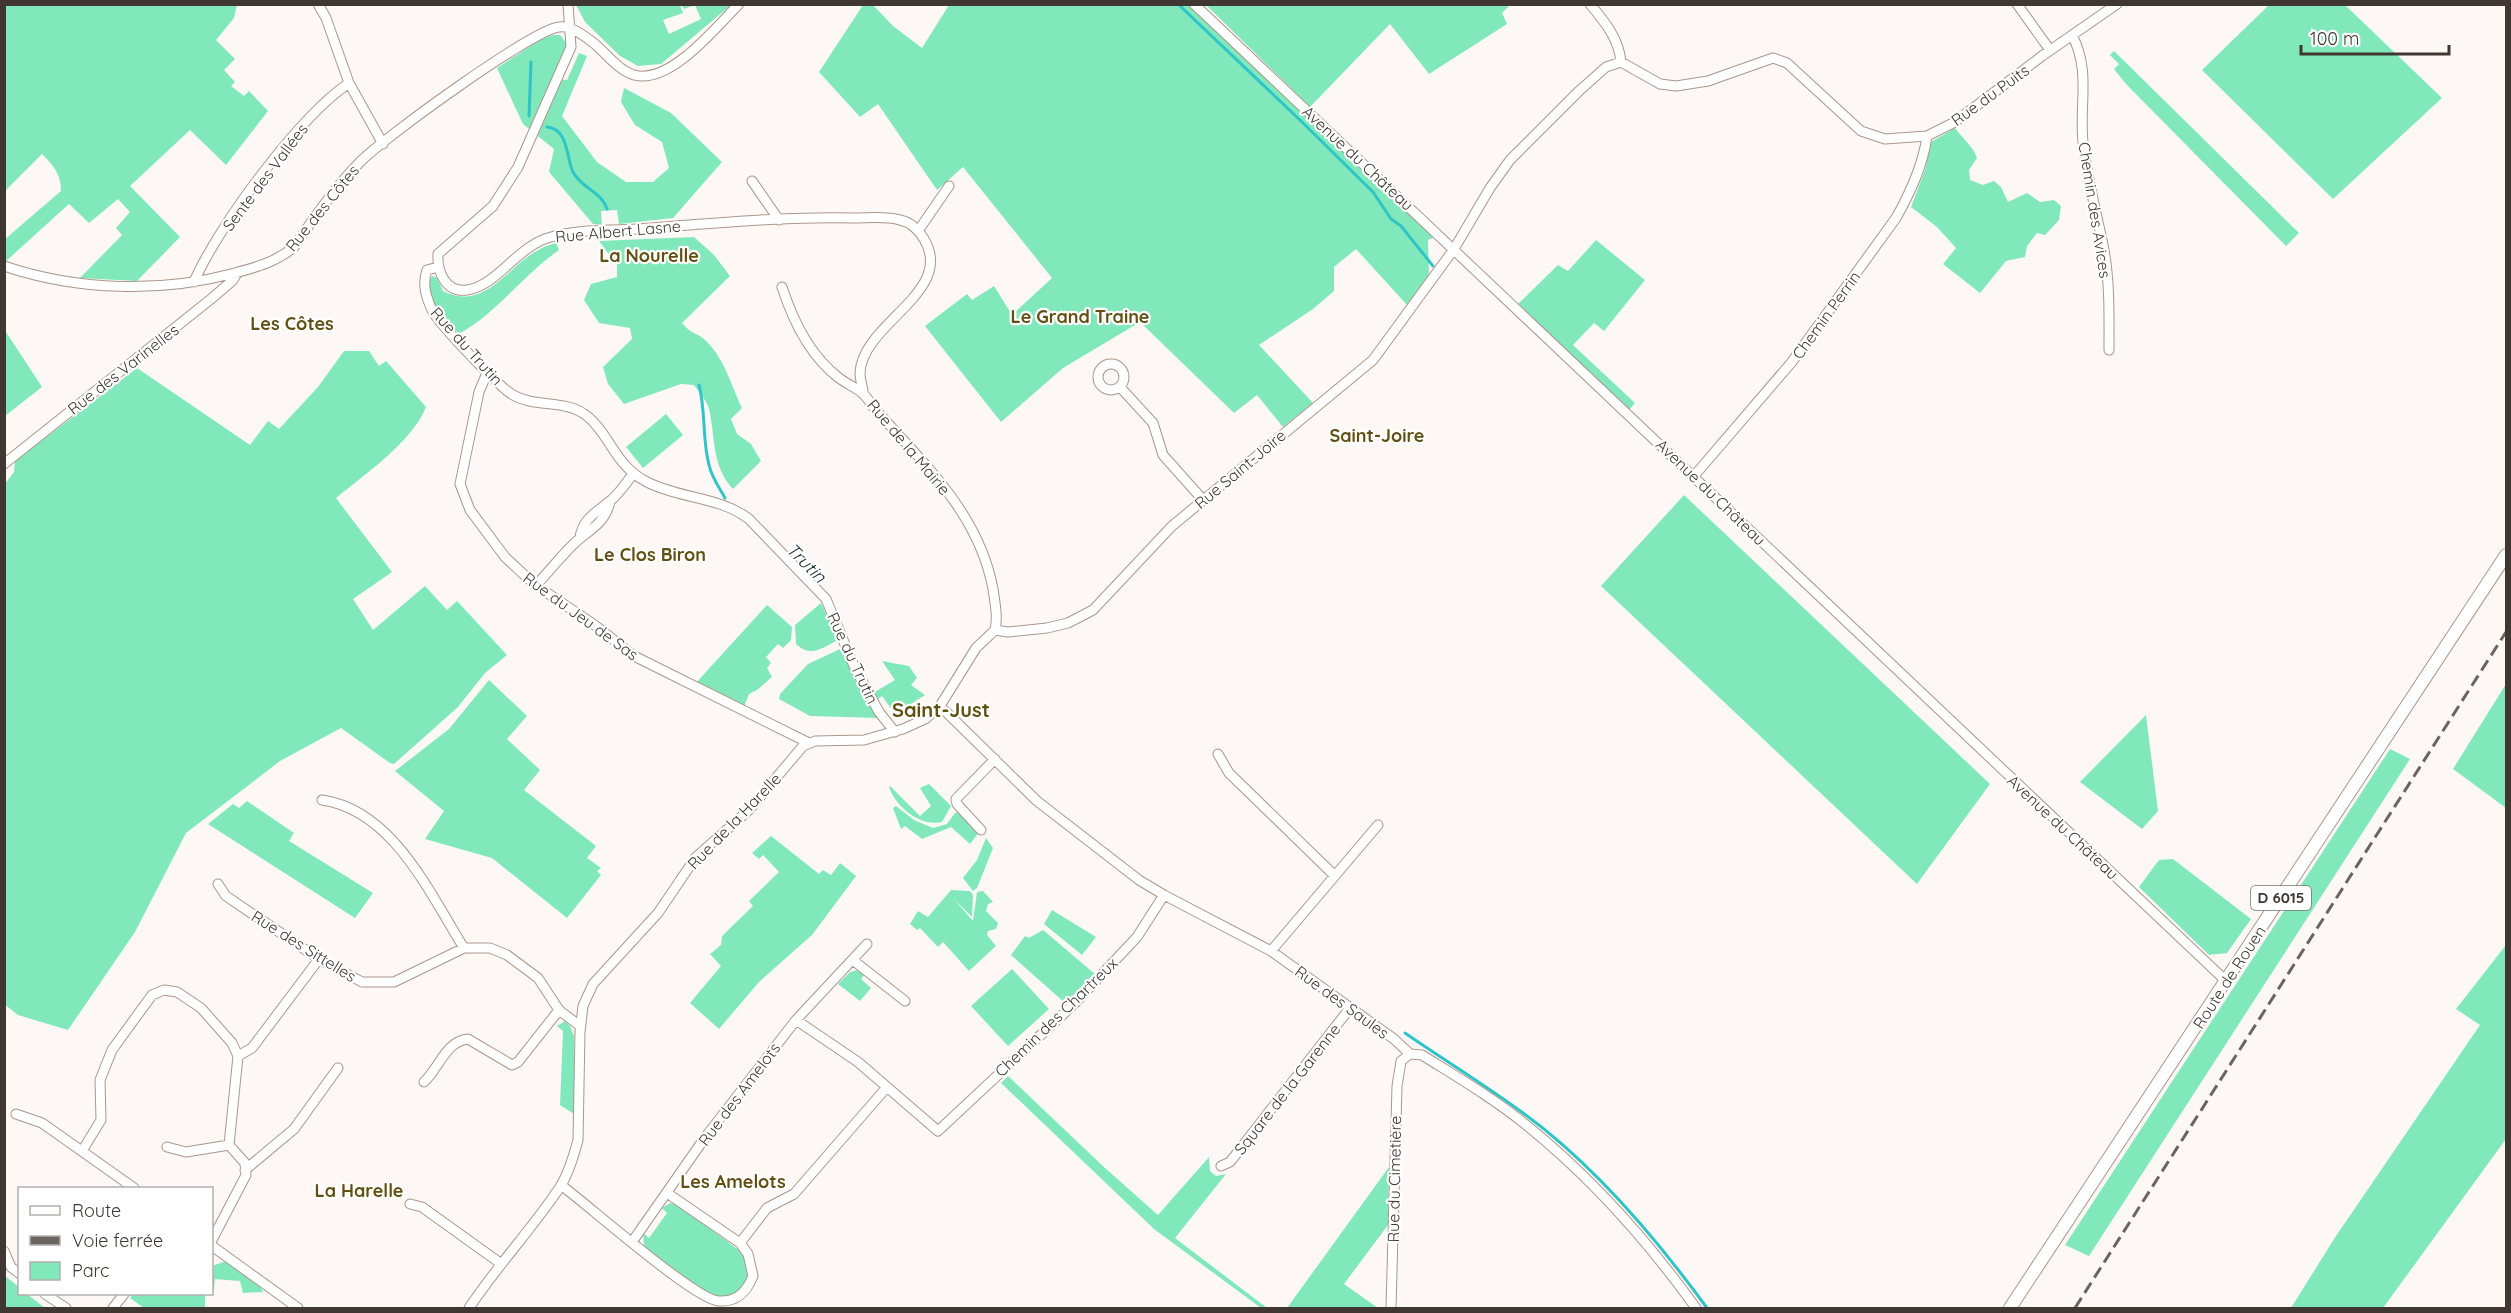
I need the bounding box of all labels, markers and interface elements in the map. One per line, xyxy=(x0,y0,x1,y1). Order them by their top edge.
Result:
scale bar xyxy=(2301,18,2450,56)
text: 100 m xyxy=(2310,27,2359,50)
street label: Rue du Puits xyxy=(1947,60,2033,130)
street label: Avenue du Château xyxy=(1298,101,1418,215)
street label: Sente des Vallées xyxy=(218,119,312,235)
street label: Chemin des Avices xyxy=(2074,141,2116,279)
street label: Rue des Côtes xyxy=(281,161,363,255)
street label: Rue Albert Lasne xyxy=(554,216,682,246)
district label: La Nourelle xyxy=(599,244,699,267)
street label: Chemin Perrin xyxy=(1787,267,1865,363)
street label: Rue du Trutin xyxy=(427,303,507,389)
district label: Le Grand Traine xyxy=(1011,305,1149,328)
district label: Les Côtes xyxy=(250,312,334,335)
street label: Rue des Varinelles xyxy=(63,319,183,419)
street label: Rue de la Mairie xyxy=(863,395,955,499)
district label: Saint-Joire xyxy=(1330,424,1424,447)
street label: Rue Saint-Joire xyxy=(1190,425,1290,513)
street label: Avenue du Château xyxy=(1652,434,1770,550)
water label: Trutin xyxy=(781,538,832,588)
district label: Le Clos Biron xyxy=(594,543,706,566)
street label: Rue du Jeu de Sas xyxy=(520,568,642,664)
street label: Rue du Trutin xyxy=(823,609,883,707)
district label: Saint-Just xyxy=(892,697,990,722)
street label: Rue de la Harelle xyxy=(683,769,785,873)
street label: Avenue du Château xyxy=(2003,770,2123,884)
road number: D 6015 xyxy=(2251,886,2311,910)
street label: Rue des Sittelles xyxy=(248,906,360,986)
street label: Route de Rouen xyxy=(2188,922,2270,1032)
street label: Chemin des Chartreux xyxy=(990,953,1122,1081)
street label: Rue des Saules xyxy=(1291,961,1393,1043)
street label: Square de la Garenne xyxy=(1230,1019,1344,1159)
street label: Rue des Amelots xyxy=(694,1038,784,1150)
street label: Rue du Cimetière xyxy=(1383,1115,1405,1243)
district label: Les Amelots xyxy=(680,1170,786,1193)
district label: La Harelle xyxy=(315,1179,403,1202)
legend xyxy=(18,1187,213,1295)
text: Route xyxy=(72,1199,121,1222)
text: Voie ferrée xyxy=(72,1229,163,1252)
text: Parc xyxy=(72,1259,109,1282)

